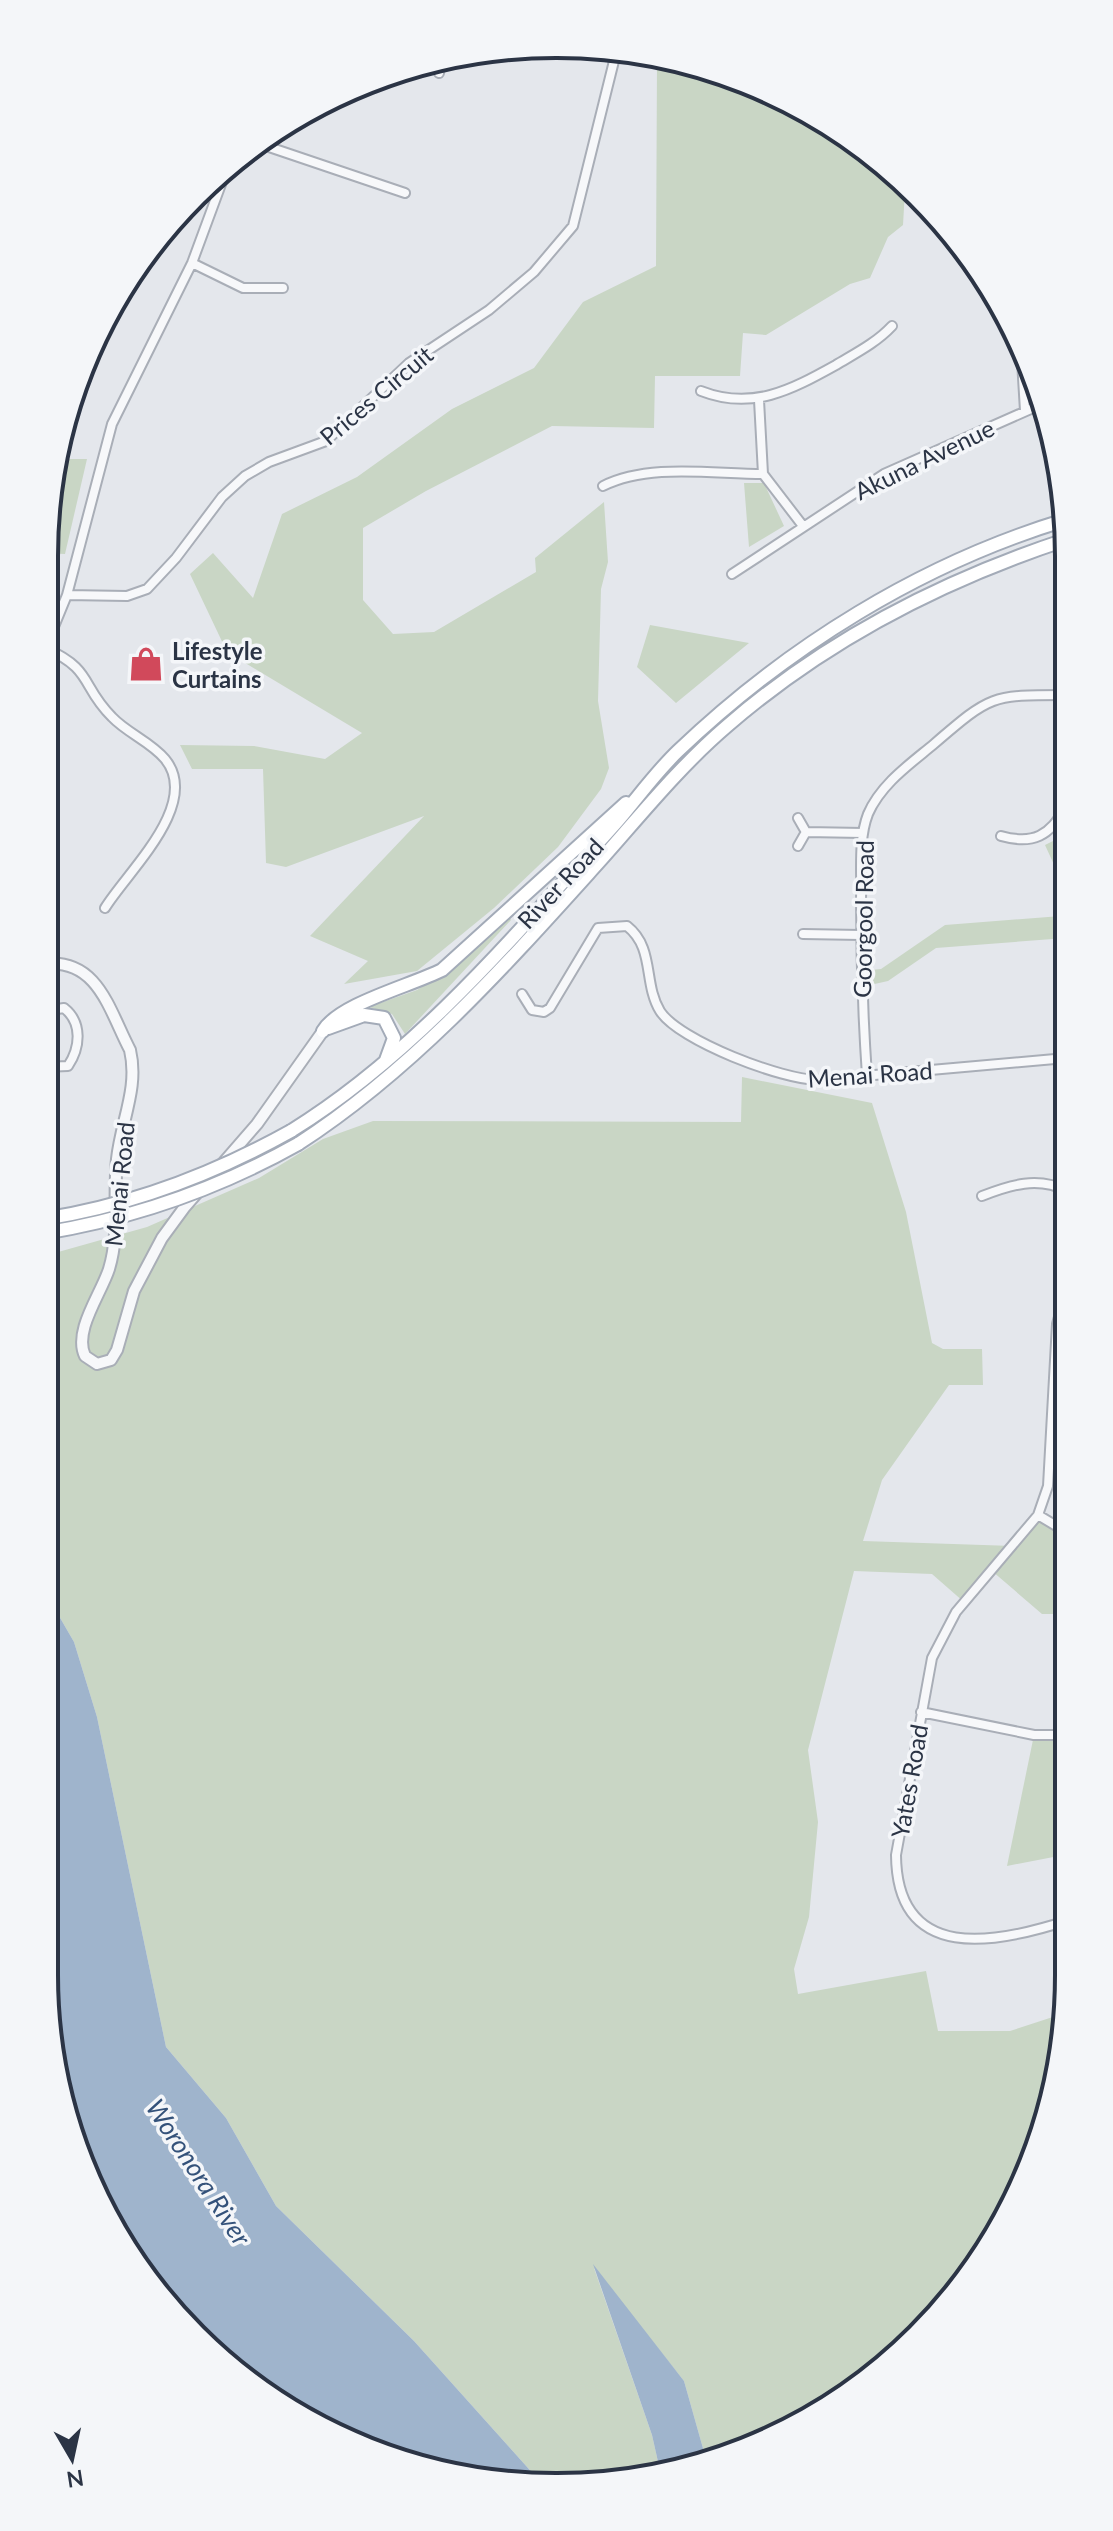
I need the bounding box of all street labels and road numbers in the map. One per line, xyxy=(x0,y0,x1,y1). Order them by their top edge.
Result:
street label: Prices Circuit xyxy=(314,339,439,451)
street label: Akuna Avenue xyxy=(849,413,999,505)
street label: River Road xyxy=(511,832,609,934)
street label: Goorgool Road xyxy=(847,840,879,998)
street label: Menai Road xyxy=(807,1055,933,1093)
street label: Menai Road xyxy=(98,1120,140,1248)
street label: Yates Road xyxy=(885,1722,933,1840)

